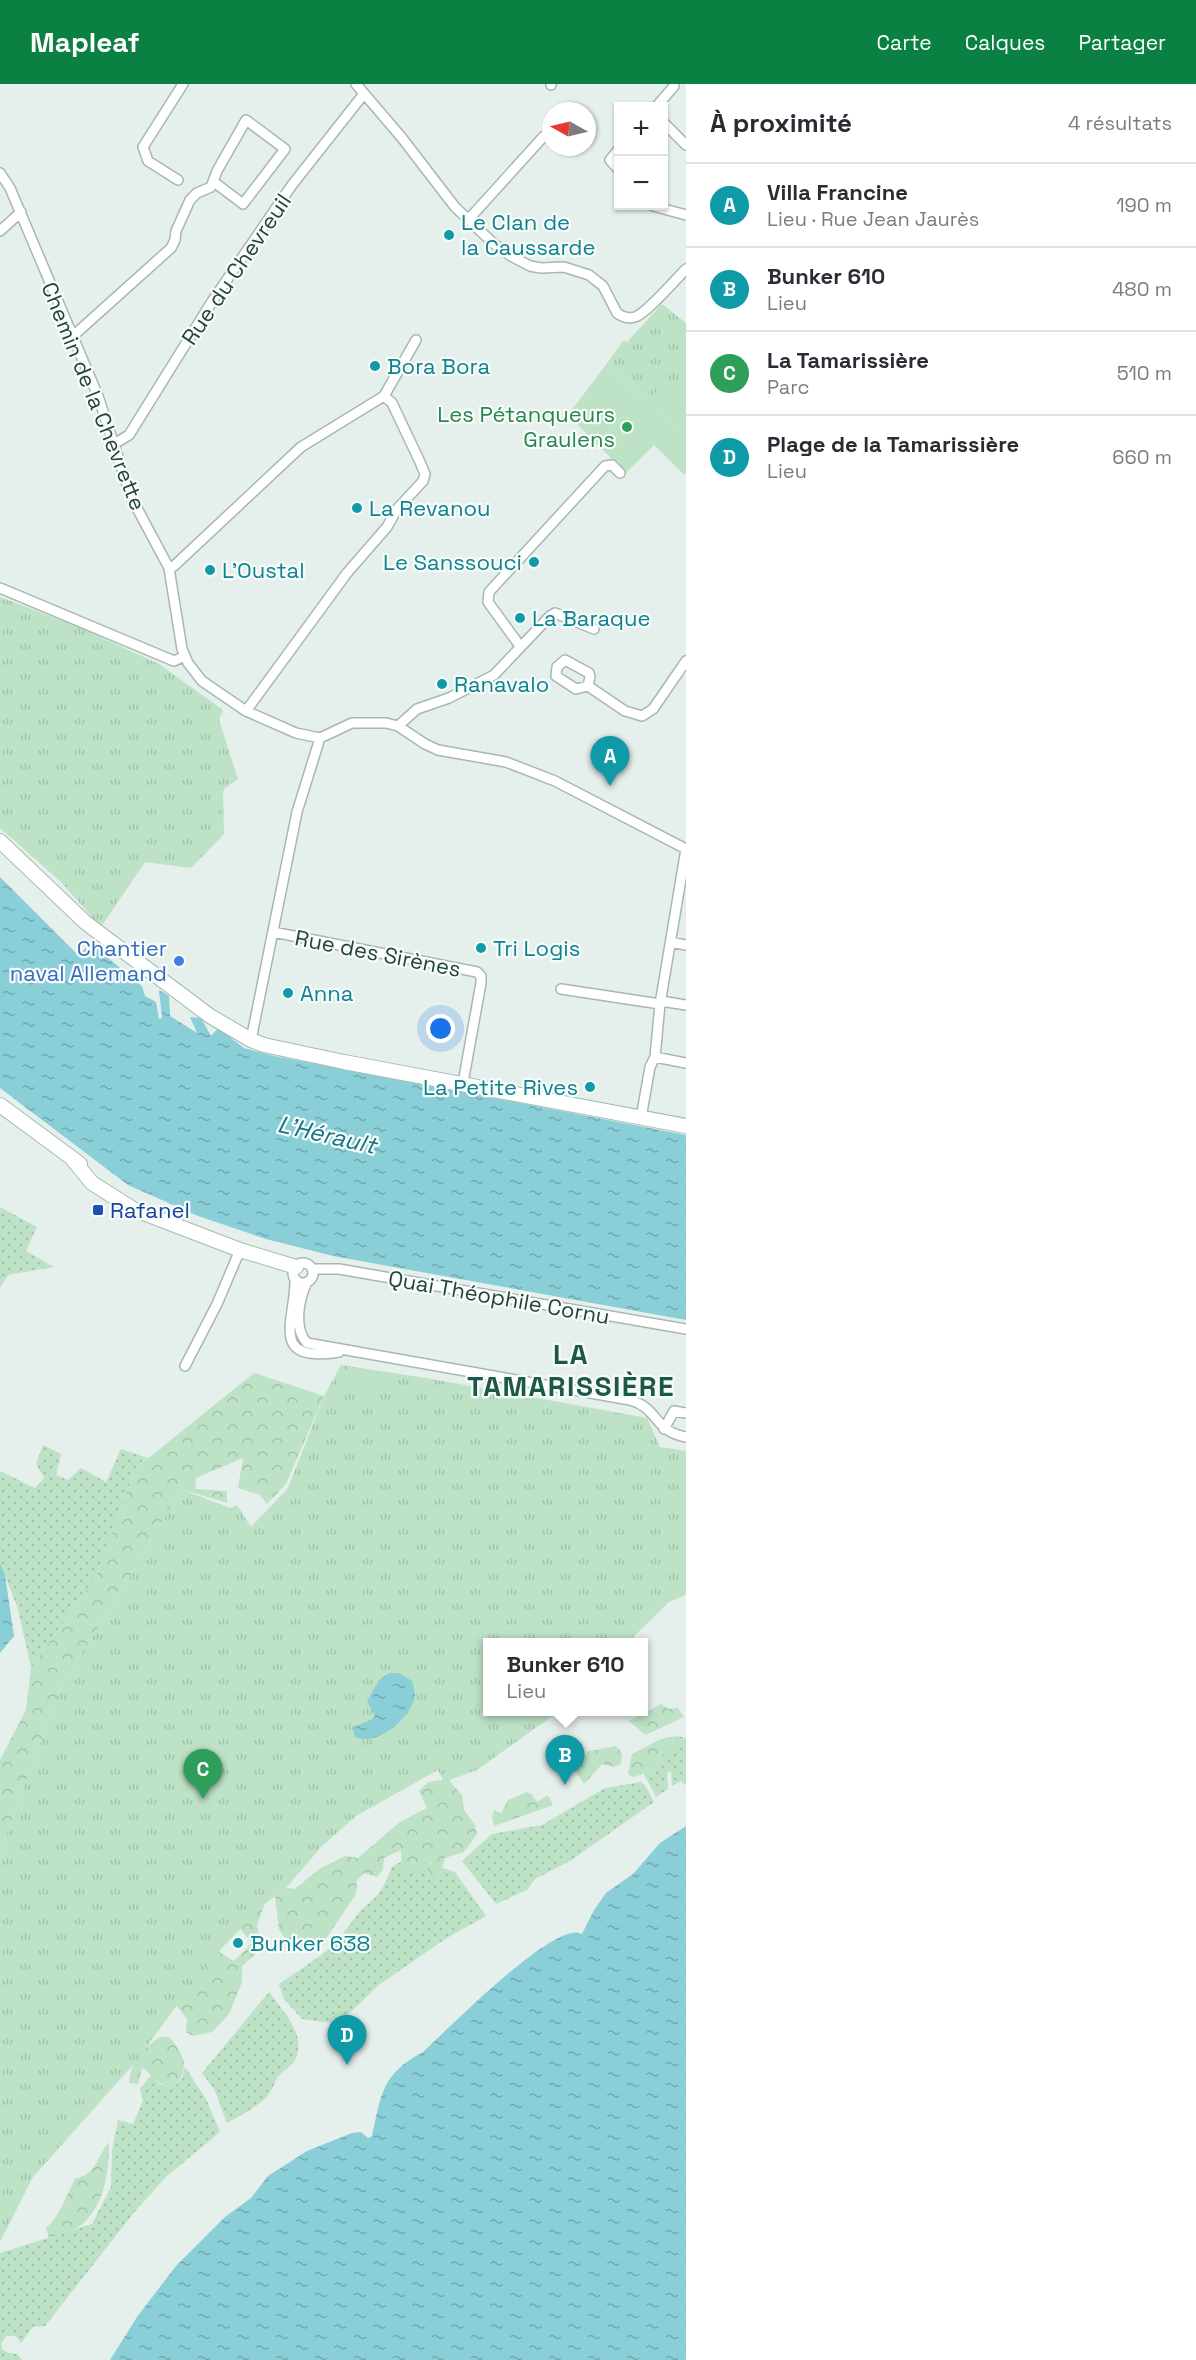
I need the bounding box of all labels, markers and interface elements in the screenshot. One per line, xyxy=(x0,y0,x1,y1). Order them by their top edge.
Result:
text: Mapleaf xyxy=(30,24,140,60)
text: Carte xyxy=(877,29,932,56)
text: Calques xyxy=(965,29,1045,56)
text: Partager xyxy=(1078,29,1166,56)
north arrow xyxy=(542,102,596,156)
map controls xyxy=(614,102,668,210)
button: + xyxy=(614,102,668,156)
text: À proximité xyxy=(710,106,852,140)
text: 4 résultats xyxy=(1068,110,1172,136)
button: − xyxy=(614,156,668,210)
text: Villa Francine xyxy=(767,178,908,206)
street label: Rue du Chevreuil xyxy=(175,188,297,350)
text: A xyxy=(723,192,736,218)
text: 190 m xyxy=(1116,192,1172,218)
text: Lieu · Rue Jean Jaurès xyxy=(767,206,979,232)
place label: Le Clan de la Caussarde xyxy=(461,208,596,261)
marker: Le Clan de la Caussarde xyxy=(442,228,456,242)
text: Bunker 610 xyxy=(767,262,885,290)
text: B xyxy=(723,276,736,302)
text: 480 m xyxy=(1112,276,1172,302)
street label: Chemin de la Chevrette xyxy=(35,278,153,514)
text: Lieu xyxy=(767,290,807,316)
text: La Tamarissière xyxy=(767,346,929,374)
place label: Bora Bora xyxy=(387,352,490,380)
marker: Bora Bora xyxy=(368,359,382,373)
text: C xyxy=(723,360,736,386)
text: 510 m xyxy=(1117,360,1172,386)
text: Parc xyxy=(767,374,809,400)
place label: Les Pétanqueurs Graulens xyxy=(437,400,615,453)
marker: Les Pétanqueurs Graulens xyxy=(620,420,634,434)
text: Plage de la Tamarissière xyxy=(767,430,1019,458)
text: D xyxy=(723,444,736,470)
text: 660 m xyxy=(1112,444,1172,470)
text: Lieu xyxy=(767,458,807,484)
place label: La Revanou xyxy=(369,494,491,522)
marker: La Revanou xyxy=(350,501,364,515)
place label: Le Sanssouci xyxy=(383,548,522,576)
marker: Le Sanssouci xyxy=(527,555,541,569)
place label: L'Oustal xyxy=(222,556,305,584)
marker: L'Oustal xyxy=(203,563,217,577)
place label: La Baraque xyxy=(532,604,650,632)
marker: La Baraque xyxy=(513,611,527,625)
place label: Ranavalo xyxy=(454,670,549,698)
marker: Ranavalo xyxy=(435,677,449,691)
pin: A xyxy=(590,736,630,786)
street label: Rue des Sirènes xyxy=(293,923,463,983)
place label: Chantier naval Allemand xyxy=(10,934,167,987)
place label: Tri Logis xyxy=(493,934,580,962)
marker: Tri Logis xyxy=(474,941,488,955)
marker: Chantier naval Allemand xyxy=(172,954,186,968)
place label: Anna xyxy=(300,979,354,1007)
marker: Anna xyxy=(281,986,295,1000)
your location xyxy=(426,1014,455,1043)
place label: La Petite Rives xyxy=(423,1073,578,1101)
marker: La Petite Rives xyxy=(583,1080,597,1094)
water label: L'Hérault xyxy=(275,1108,381,1161)
place label: Rafanel xyxy=(110,1196,190,1224)
marker: Rafanel xyxy=(91,1203,105,1217)
street label: Quai Théophile Cornu xyxy=(386,1264,612,1330)
district label: LA TAMARISSIÈRE xyxy=(467,1336,675,1404)
popup xyxy=(483,1638,648,1716)
text: Bunker 610 xyxy=(506,1650,625,1678)
text: Lieu xyxy=(506,1678,546,1704)
pin: B xyxy=(546,1736,584,1785)
pin: C xyxy=(184,1750,222,1799)
place label: Bunker 638 xyxy=(250,1929,370,1957)
marker: Bunker 638 xyxy=(231,1936,245,1950)
pin: D xyxy=(328,2016,366,2065)

